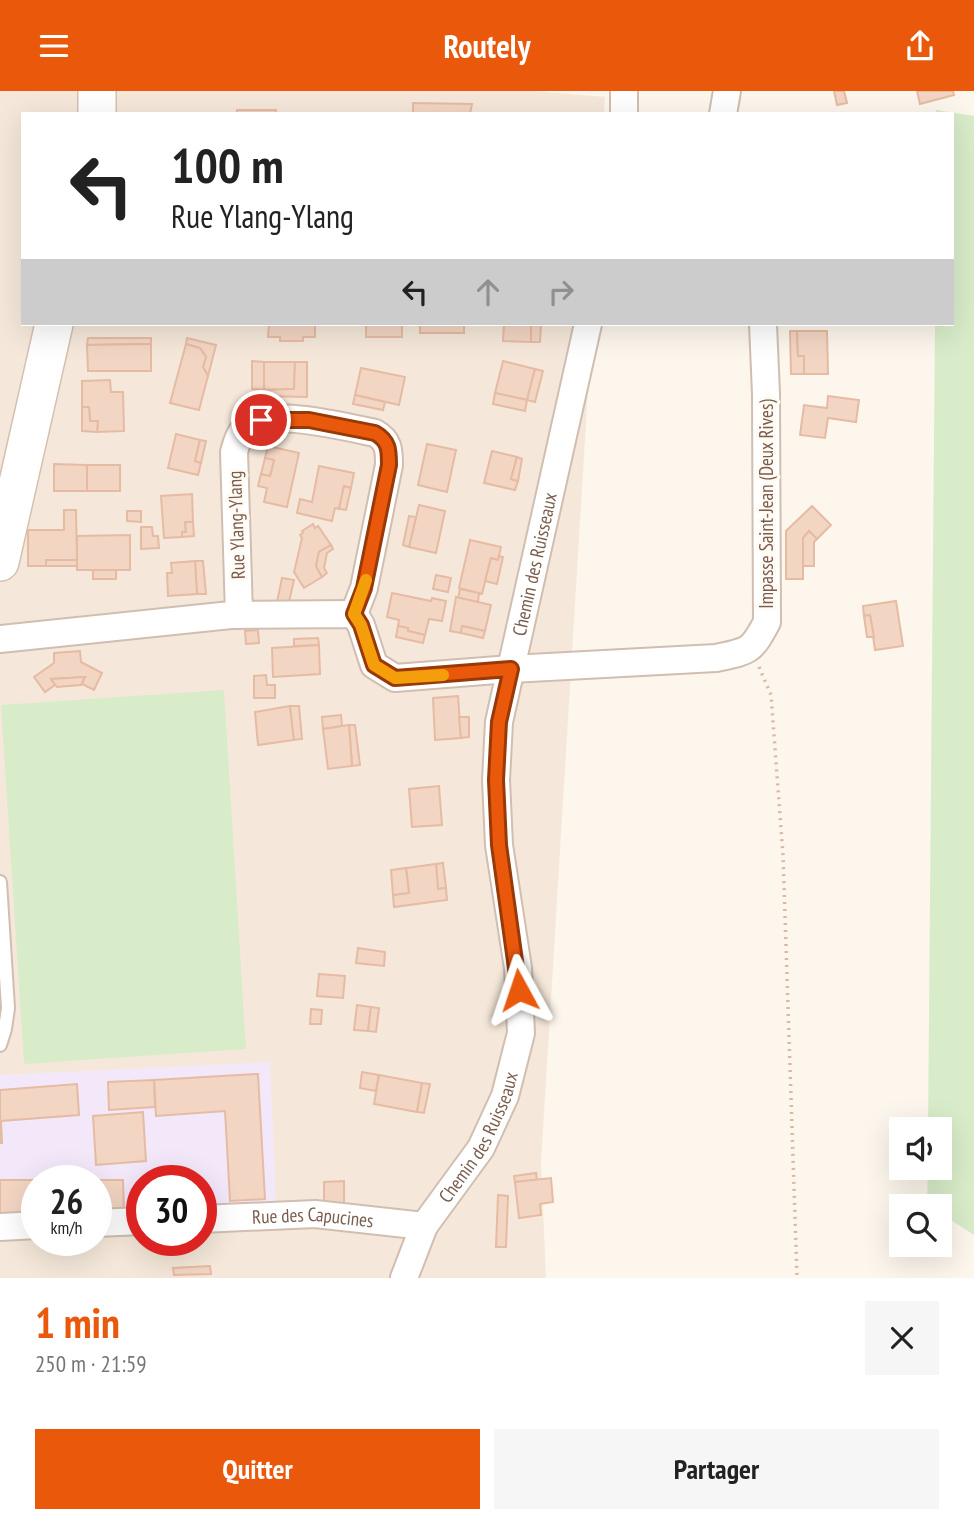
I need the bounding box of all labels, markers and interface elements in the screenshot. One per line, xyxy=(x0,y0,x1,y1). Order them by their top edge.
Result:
text: Routely xyxy=(444,25,530,67)
icon: menu xyxy=(35,27,73,65)
icon: share xyxy=(901,27,939,65)
text: 100 m xyxy=(171,133,284,197)
icon: left xyxy=(56,140,147,231)
text: Rue Ylang-Ylang xyxy=(171,195,354,237)
icon: left xyxy=(396,273,434,311)
icon: ahead xyxy=(469,273,507,311)
icon: right xyxy=(542,273,580,311)
pin xyxy=(231,390,291,450)
street label: Impasse Saint-Jean (Deux Rives) xyxy=(754,399,778,609)
icon: arrive xyxy=(242,401,280,439)
street label: Rue Ylang-Ylang xyxy=(222,470,250,580)
street label: Chemin des Ruisseaux xyxy=(507,490,562,638)
position arrow xyxy=(482,953,556,1027)
street label: Chemin des Ruisseaux xyxy=(433,1069,523,1207)
map controls xyxy=(889,1117,952,1257)
button: sound xyxy=(889,1117,952,1180)
speed limit sign: 30 xyxy=(126,1165,217,1256)
text: 26 xyxy=(50,1178,83,1224)
button: search xyxy=(889,1194,952,1257)
street label: Rue des Capucines xyxy=(251,1202,375,1232)
text: km/h xyxy=(51,1216,82,1239)
text: 1 min xyxy=(35,1295,120,1350)
button: close xyxy=(865,1301,939,1375)
text: 250 m · 21:59 xyxy=(35,1349,147,1378)
button: Quitter xyxy=(35,1429,480,1509)
button: Partager xyxy=(494,1429,939,1509)

